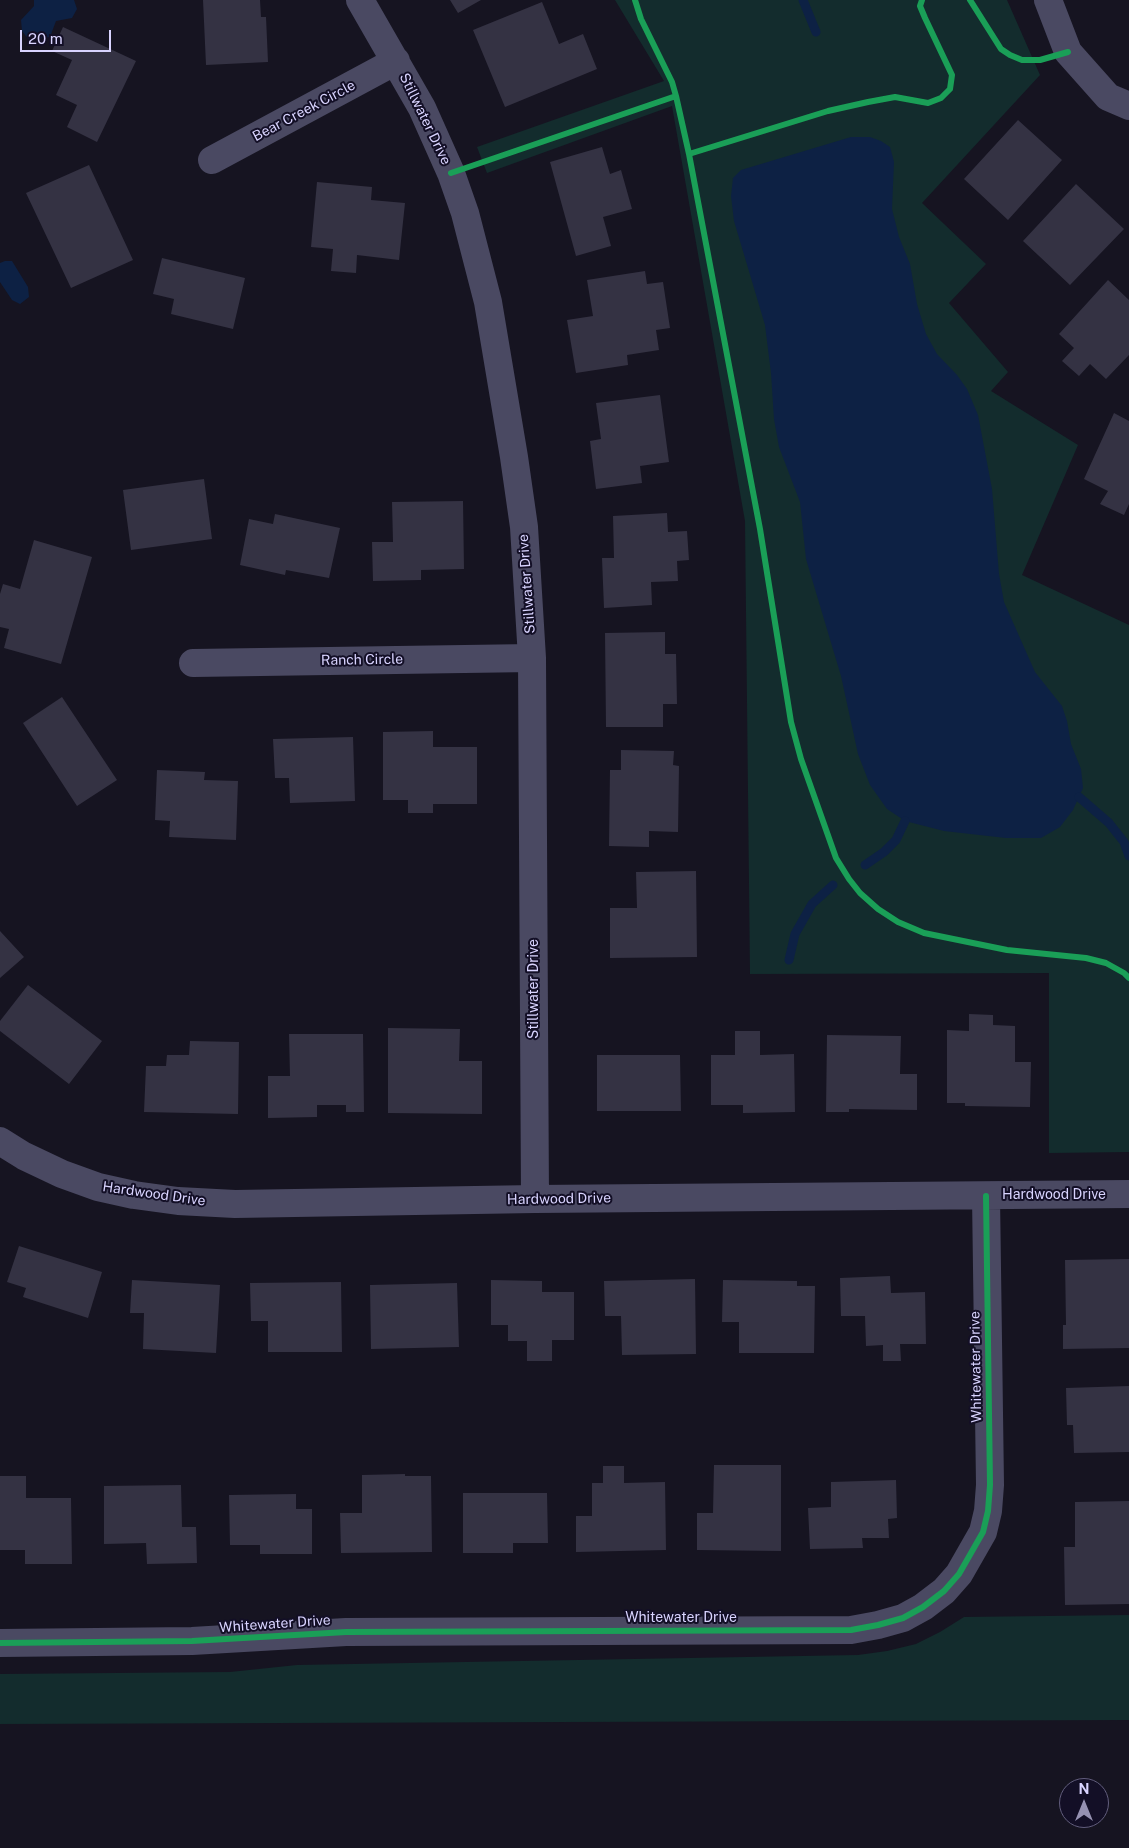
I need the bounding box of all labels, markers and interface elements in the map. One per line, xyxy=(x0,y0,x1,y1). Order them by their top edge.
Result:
scale bar xyxy=(22,20,114,52)
text: 20 m xyxy=(28,30,63,47)
street label: Stillwater Drive xyxy=(396,70,454,168)
street label: Bear Creek Circle xyxy=(250,77,358,145)
street label: Stillwater Drive xyxy=(515,534,539,634)
street label: Ranch Circle xyxy=(321,651,403,669)
street label: Stillwater Drive xyxy=(526,939,542,1039)
street label: Hardwood Drive xyxy=(101,1178,207,1210)
street label: Hardwood Drive xyxy=(1002,1187,1106,1203)
street label: Hardwood Drive xyxy=(507,1190,611,1208)
street label: Whitewater Drive xyxy=(967,1311,985,1423)
street label: Whitewater Drive xyxy=(625,1610,737,1626)
street label: Whitewater Drive xyxy=(219,1612,331,1636)
north arrow xyxy=(1059,1778,1109,1828)
text: N xyxy=(1079,1781,1089,1797)

